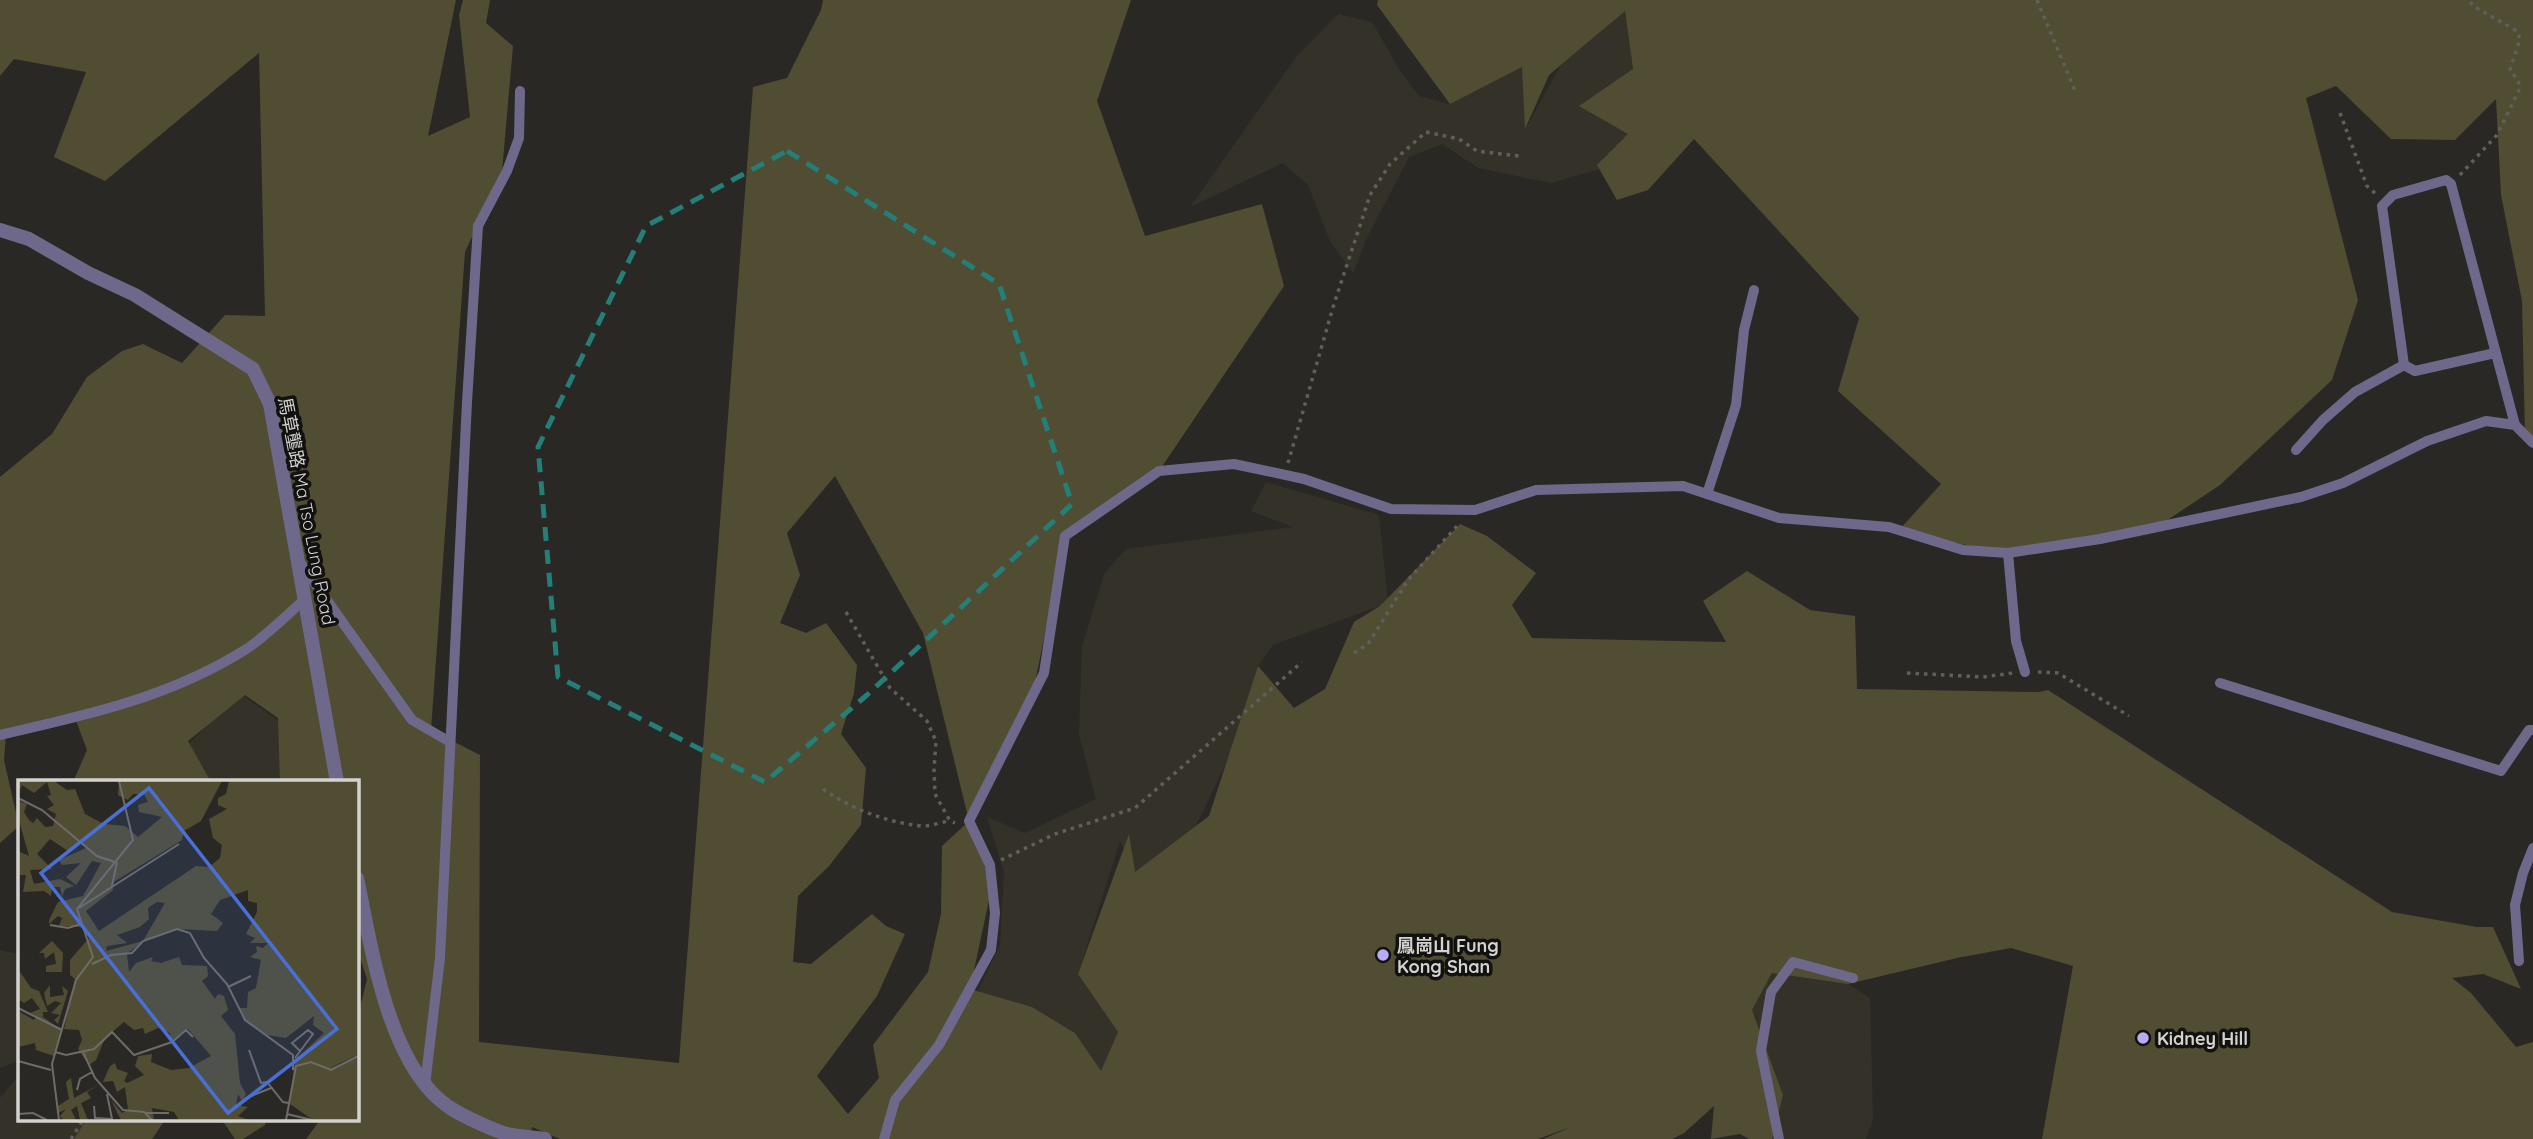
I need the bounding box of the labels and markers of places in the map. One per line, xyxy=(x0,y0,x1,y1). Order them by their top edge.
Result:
place label: 鳳崗山 Fung Kong Shan xyxy=(1397,934,1499,978)
marker: 鳳崗山 Fung Kong Shan xyxy=(1375,947,1391,963)
place label: Kidney Hill xyxy=(2157,1027,2248,1050)
marker: Kidney Hill xyxy=(2135,1030,2151,1046)

